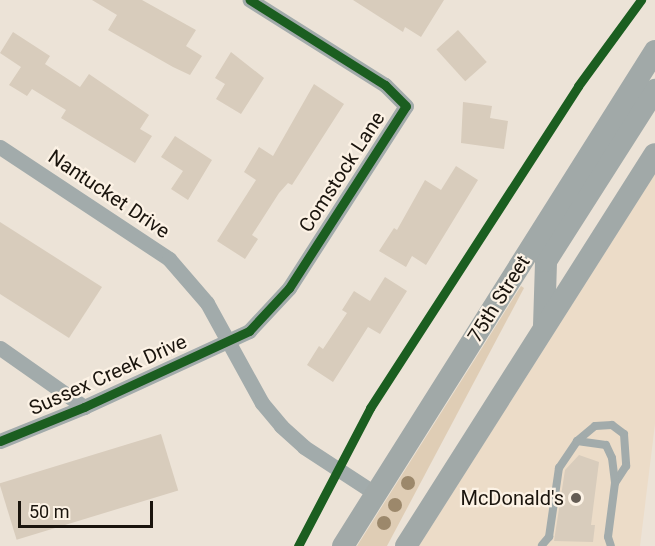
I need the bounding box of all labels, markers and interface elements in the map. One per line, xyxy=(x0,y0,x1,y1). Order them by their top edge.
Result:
street label: Comstock Lane xyxy=(294,107,390,237)
street label: Nantucket Drive xyxy=(44,145,174,243)
street label: 75th Street xyxy=(463,251,535,347)
street label: Sussex Creek Drive xyxy=(26,329,190,421)
place label: McDonald's xyxy=(460,486,564,510)
scale bar xyxy=(21,489,156,527)
marker: McDonald's xyxy=(569,491,583,505)
text: 50 m xyxy=(29,501,69,522)

